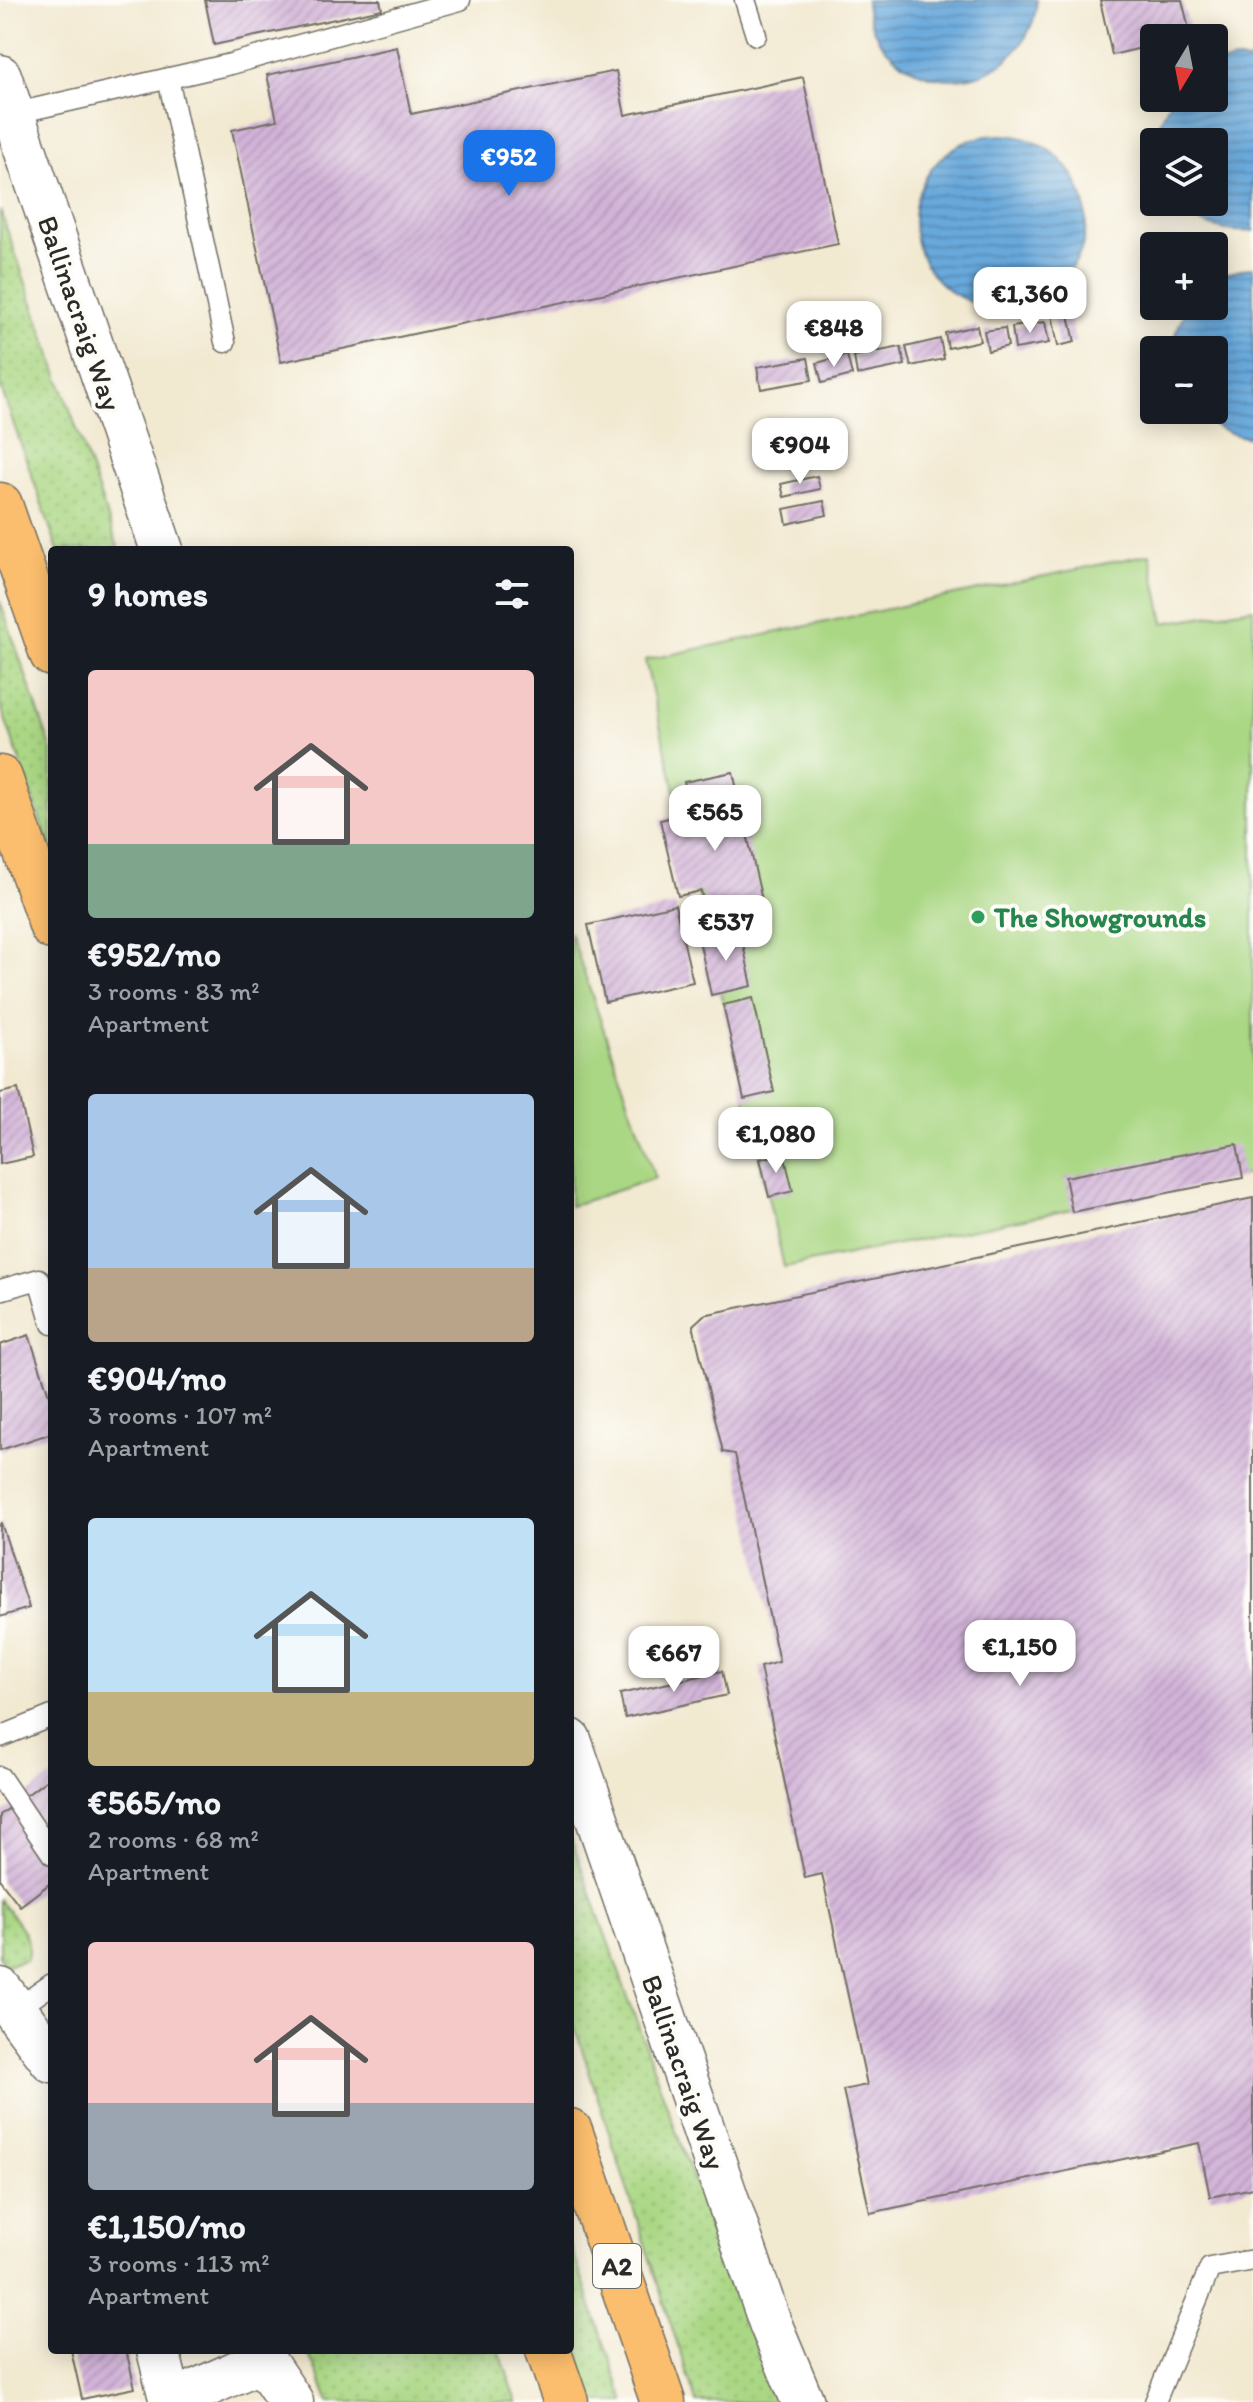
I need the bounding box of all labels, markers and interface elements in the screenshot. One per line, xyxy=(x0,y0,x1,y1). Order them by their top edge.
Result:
north arrow xyxy=(1140,24,1228,112)
map controls xyxy=(1140,24,1228,424)
button: layers xyxy=(1140,128,1228,216)
pin: €952 xyxy=(462,130,556,198)
text: €952 xyxy=(481,140,537,172)
street label: Ballinacraig Way xyxy=(31,211,129,415)
button: + xyxy=(1140,232,1228,320)
pin: €1,360 xyxy=(965,267,1095,335)
text: €1,360 xyxy=(991,277,1069,309)
pin: €848 xyxy=(787,301,881,369)
text: €848 xyxy=(805,311,863,343)
button: − xyxy=(1140,336,1228,424)
pin: €904 xyxy=(753,418,847,486)
text: €904 xyxy=(770,428,830,460)
icon: filters xyxy=(490,572,534,616)
text: 9 homes xyxy=(88,574,208,615)
icon: home xyxy=(239,722,383,866)
pin: €565 xyxy=(668,785,762,853)
text: €565 xyxy=(687,795,743,827)
pin: €537 xyxy=(679,895,773,963)
place label: The Showgrounds xyxy=(993,900,1206,934)
text: €537 xyxy=(698,905,754,937)
marker: The Showgrounds xyxy=(969,908,987,926)
text: €952/mo xyxy=(88,934,221,975)
text: 3 rooms · 83 m² xyxy=(88,975,260,1007)
text: Apartment xyxy=(88,1007,209,1039)
pin: €1,080 xyxy=(711,1107,841,1175)
text: €1,080 xyxy=(736,1117,816,1149)
icon: home xyxy=(239,1146,383,1290)
text: €904/mo xyxy=(88,1358,227,1399)
text: 3 rooms · 107 m² xyxy=(88,1399,272,1431)
text: Apartment xyxy=(88,1431,209,1463)
icon: home xyxy=(239,1570,383,1714)
pin: €1,150 xyxy=(955,1620,1085,1688)
pin: €667 xyxy=(627,1626,721,1694)
text: €1,150 xyxy=(983,1630,1057,1662)
text: €667 xyxy=(646,1636,702,1668)
text: €565/mo xyxy=(88,1782,221,1823)
text: 2 rooms · 68 m² xyxy=(88,1823,259,1855)
text: Apartment xyxy=(88,1855,209,1887)
street label: Ballinacraig Way xyxy=(635,1970,733,2174)
icon: home xyxy=(239,1994,383,2138)
text: €1,150/mo xyxy=(88,2206,246,2247)
road number: A2 xyxy=(593,2244,641,2288)
text: 3 rooms · 113 m² xyxy=(88,2247,270,2279)
text: Apartment xyxy=(88,2279,209,2311)

